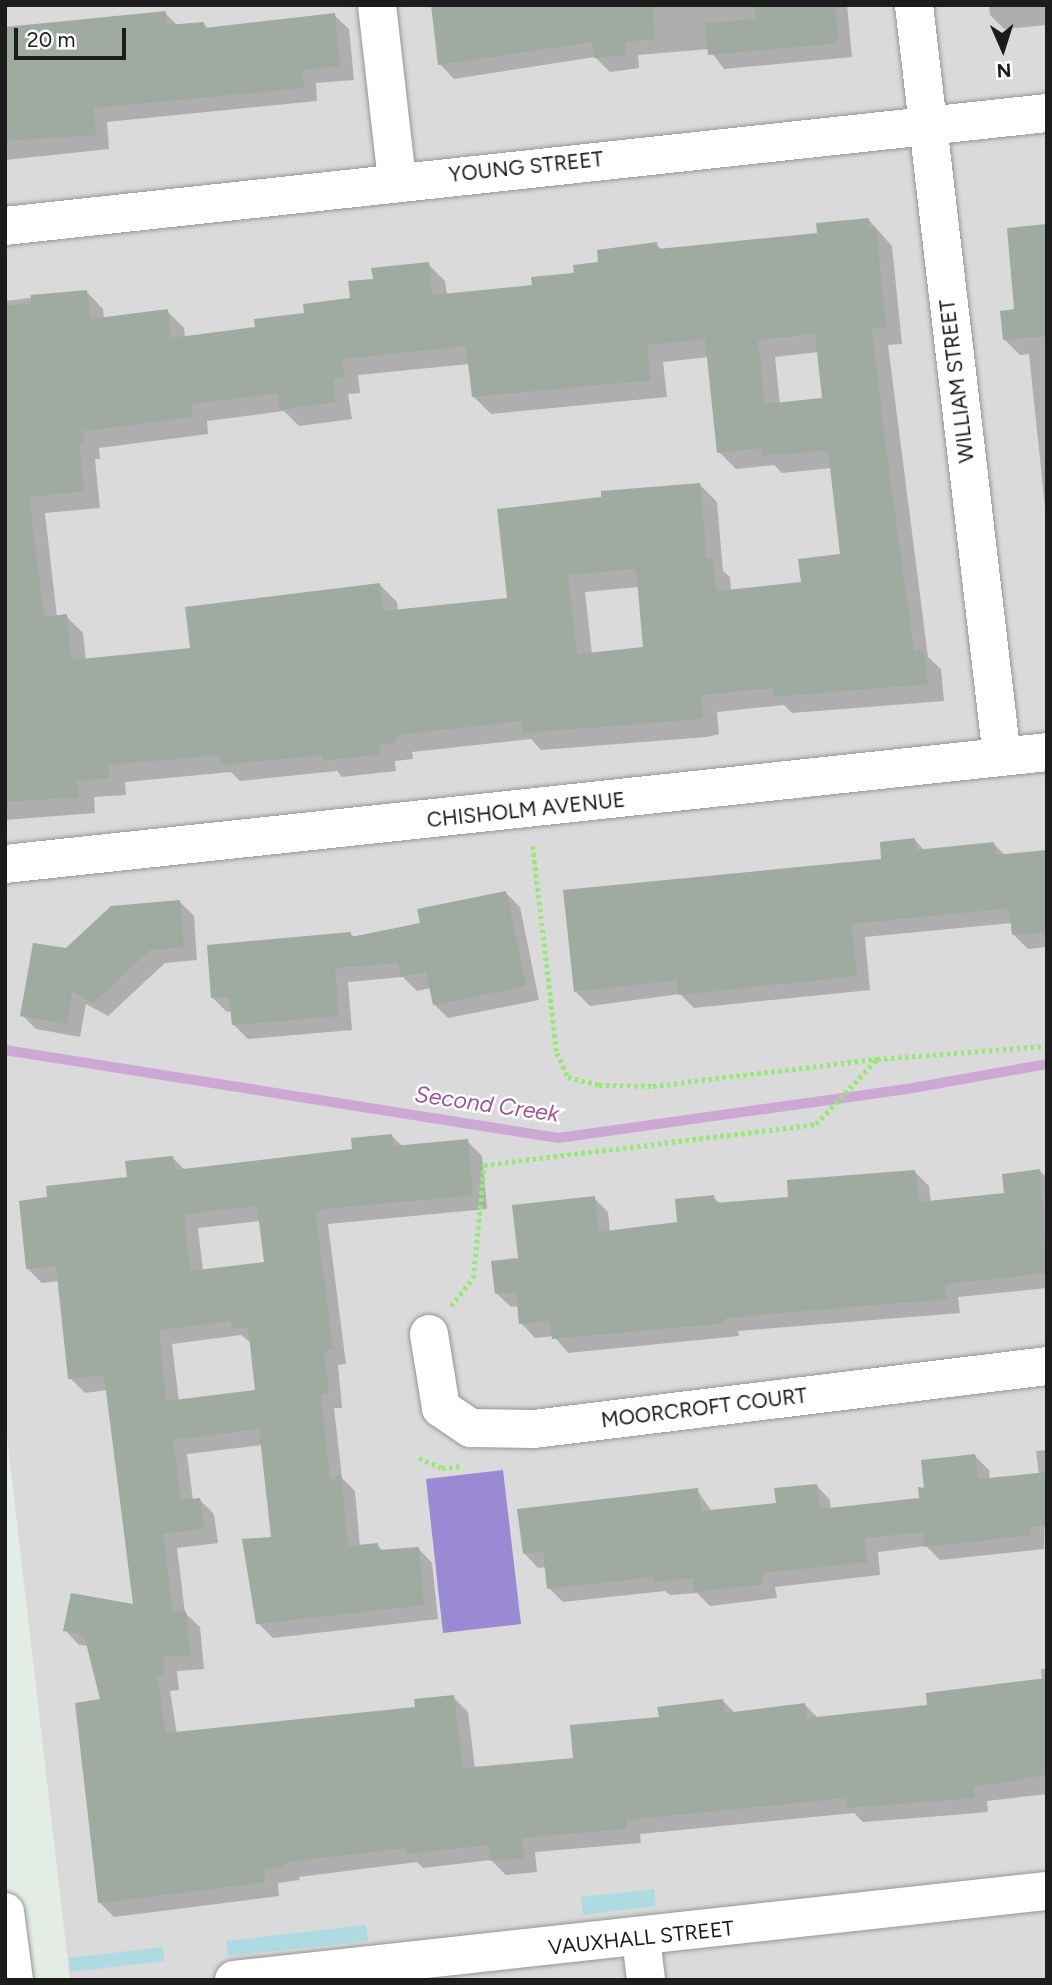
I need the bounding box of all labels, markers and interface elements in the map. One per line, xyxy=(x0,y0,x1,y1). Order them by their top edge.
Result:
scale bar xyxy=(18,14,130,58)
north arrow xyxy=(968,14,1038,84)
text: 20 m xyxy=(27,27,75,52)
text: N xyxy=(996,59,1012,82)
street label: YOUNG STREET xyxy=(447,146,605,188)
street label: WILLIAM STREET xyxy=(934,298,980,464)
street label: CHISHOLM AVENUE xyxy=(426,787,626,833)
water label: Second Creek xyxy=(413,1080,561,1128)
street label: MOORCROFT COURT xyxy=(600,1383,808,1433)
street label: VAUXHALL STREET xyxy=(547,1916,735,1960)

